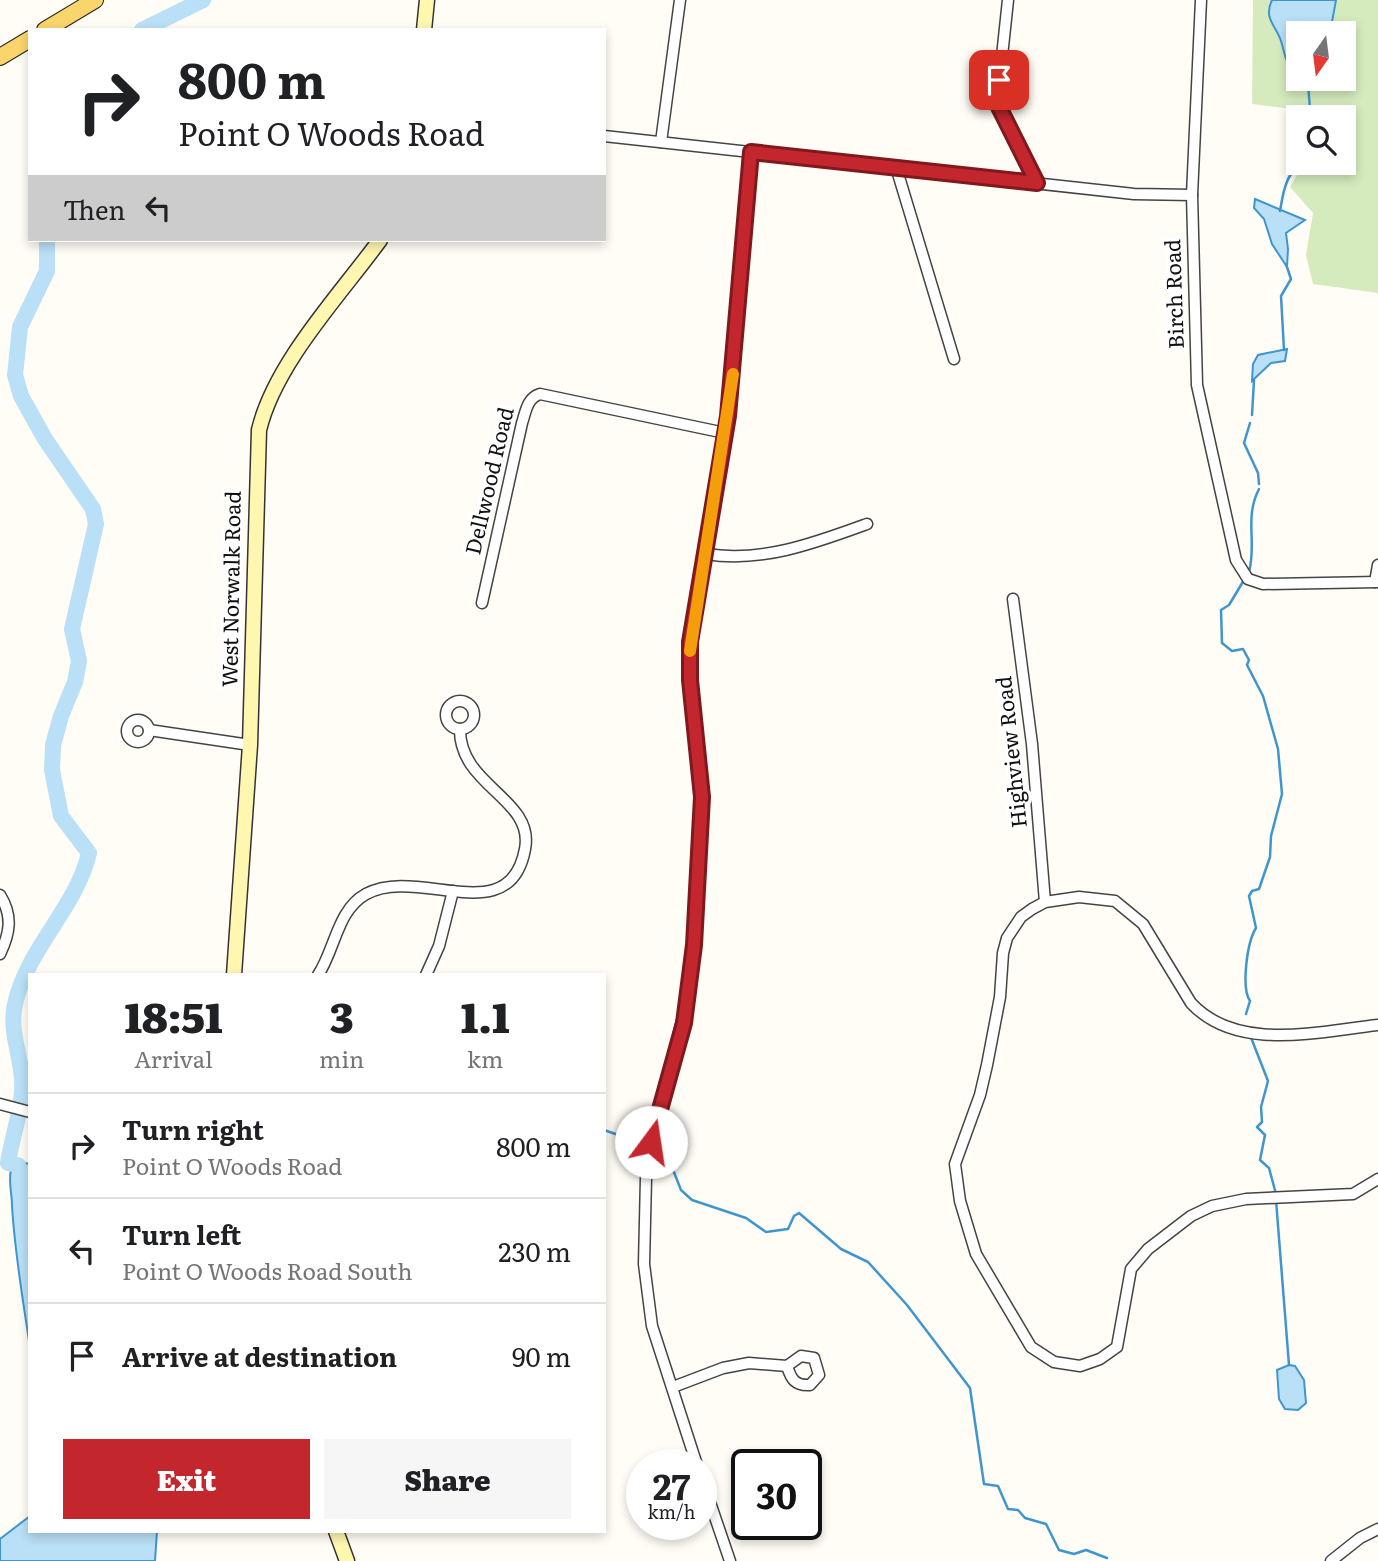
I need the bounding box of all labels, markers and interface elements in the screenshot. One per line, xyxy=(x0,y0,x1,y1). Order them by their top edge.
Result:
north arrow xyxy=(1286,21,1356,91)
map controls xyxy=(1286,21,1356,175)
text: 800 m xyxy=(178,41,326,114)
pin xyxy=(969,50,1029,110)
icon: right xyxy=(63,56,154,147)
icon: arrive xyxy=(980,61,1018,99)
button: search xyxy=(1286,105,1356,175)
text: Point O Woods Road xyxy=(178,108,485,156)
text: Then xyxy=(63,189,125,228)
icon: left xyxy=(139,189,177,227)
street label: Birch Road xyxy=(1155,238,1190,350)
street label: Dellwood Road xyxy=(456,403,520,557)
street label: West Norwalk Road xyxy=(212,490,247,687)
street label: Highview Road xyxy=(986,675,1033,830)
text: 18:51 xyxy=(124,984,223,1046)
text: 3 xyxy=(330,984,354,1046)
text: 1.1 xyxy=(461,984,510,1046)
text: Arrival xyxy=(134,1041,213,1075)
text: min xyxy=(319,1041,364,1075)
text: km xyxy=(467,1041,503,1075)
position arrow xyxy=(614,1105,688,1179)
text: Turn right xyxy=(122,1109,264,1148)
text: 800 m xyxy=(496,1126,571,1165)
icon: right xyxy=(63,1127,101,1165)
text: Point O Woods Road xyxy=(122,1148,342,1182)
text: Turn left xyxy=(122,1214,241,1253)
text: 230 m xyxy=(498,1231,571,1270)
icon: left xyxy=(63,1232,101,1270)
text: Point O Woods Road South xyxy=(122,1253,413,1287)
text: Arrive at destination xyxy=(122,1336,397,1375)
text: 90 m xyxy=(512,1336,571,1375)
icon: arrive xyxy=(63,1337,101,1375)
button: Exit xyxy=(63,1439,310,1519)
button: Share xyxy=(324,1439,571,1519)
speed limit sign: 30 xyxy=(731,1449,822,1540)
text: 27 xyxy=(653,1459,690,1511)
text: km/h xyxy=(648,1498,695,1525)

